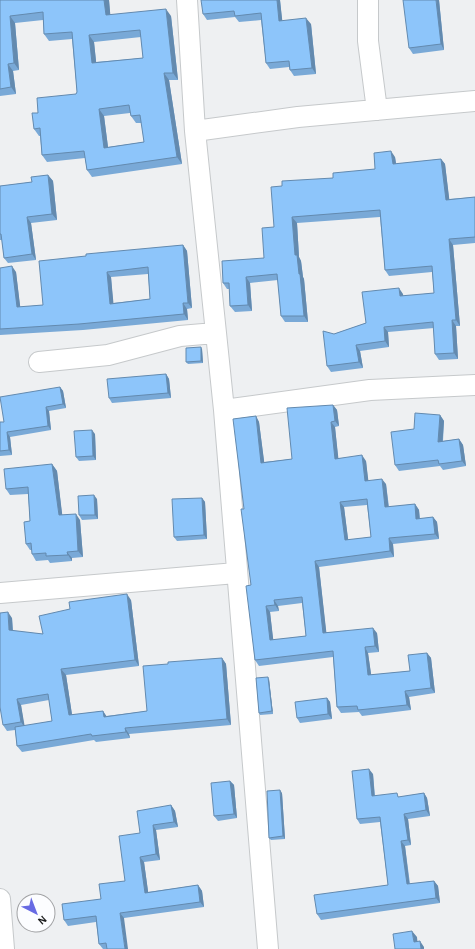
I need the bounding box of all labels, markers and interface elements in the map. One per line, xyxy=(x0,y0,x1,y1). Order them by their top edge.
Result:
north arrow xyxy=(16,893,56,933)
text: N xyxy=(36,913,49,927)

